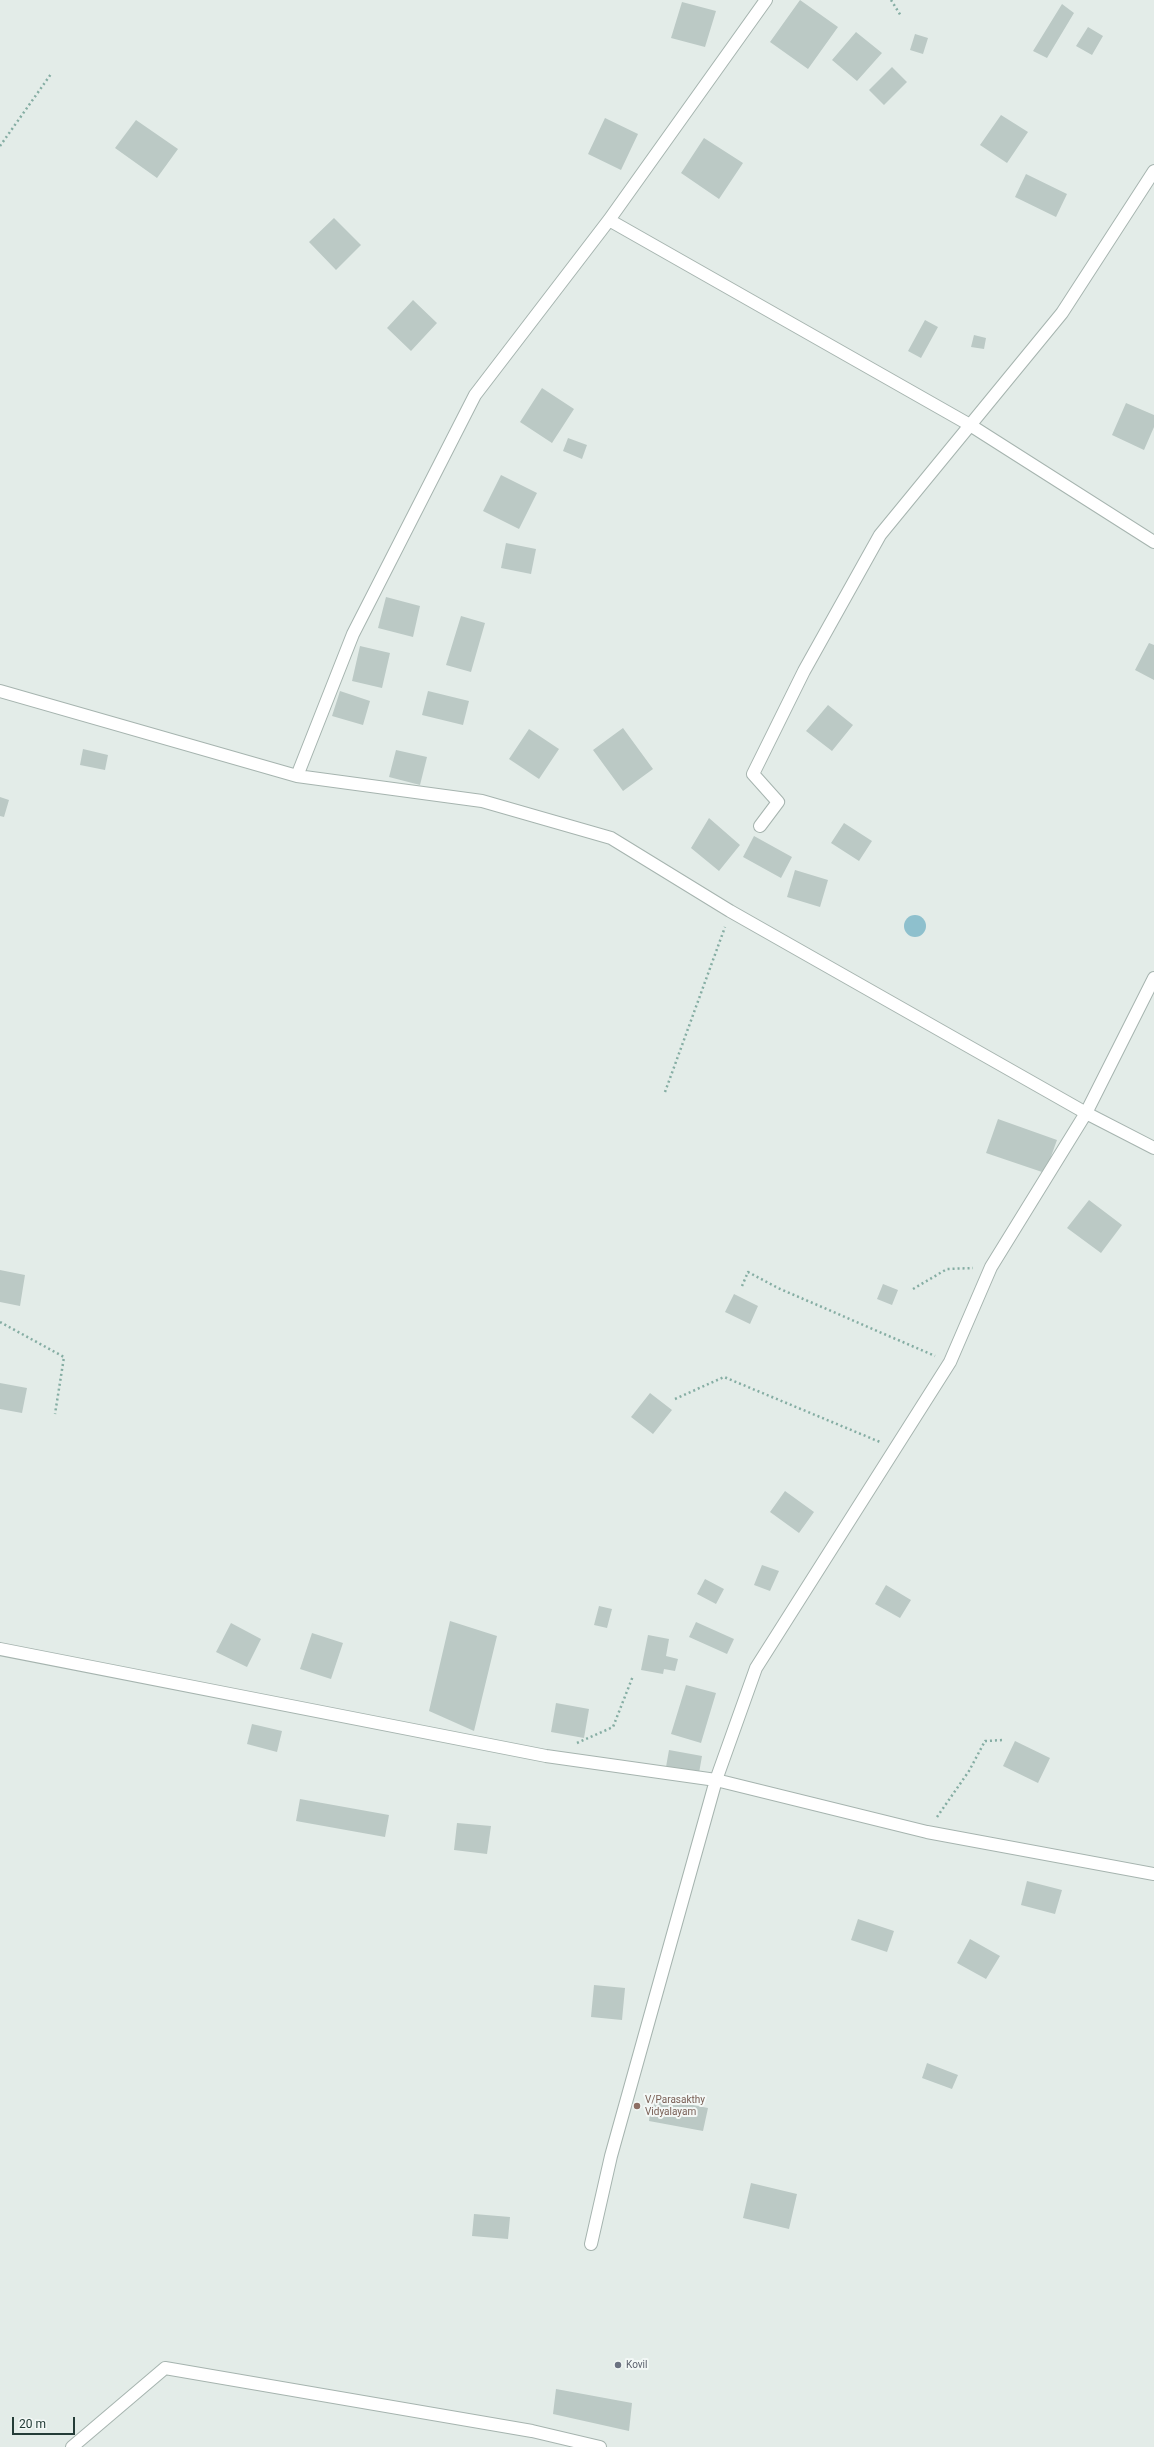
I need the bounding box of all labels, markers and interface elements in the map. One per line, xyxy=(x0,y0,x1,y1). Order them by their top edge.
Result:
place label: V/Parasakthy Vidyalayam xyxy=(645,2094,705,2118)
marker: V/Parasakthy Vidyalayam xyxy=(632,2101,642,2111)
place label: Kovil xyxy=(626,2359,647,2371)
marker: Kovil xyxy=(613,2360,623,2370)
scale bar xyxy=(14,2409,77,2435)
text: 20 m xyxy=(19,2417,46,2431)

